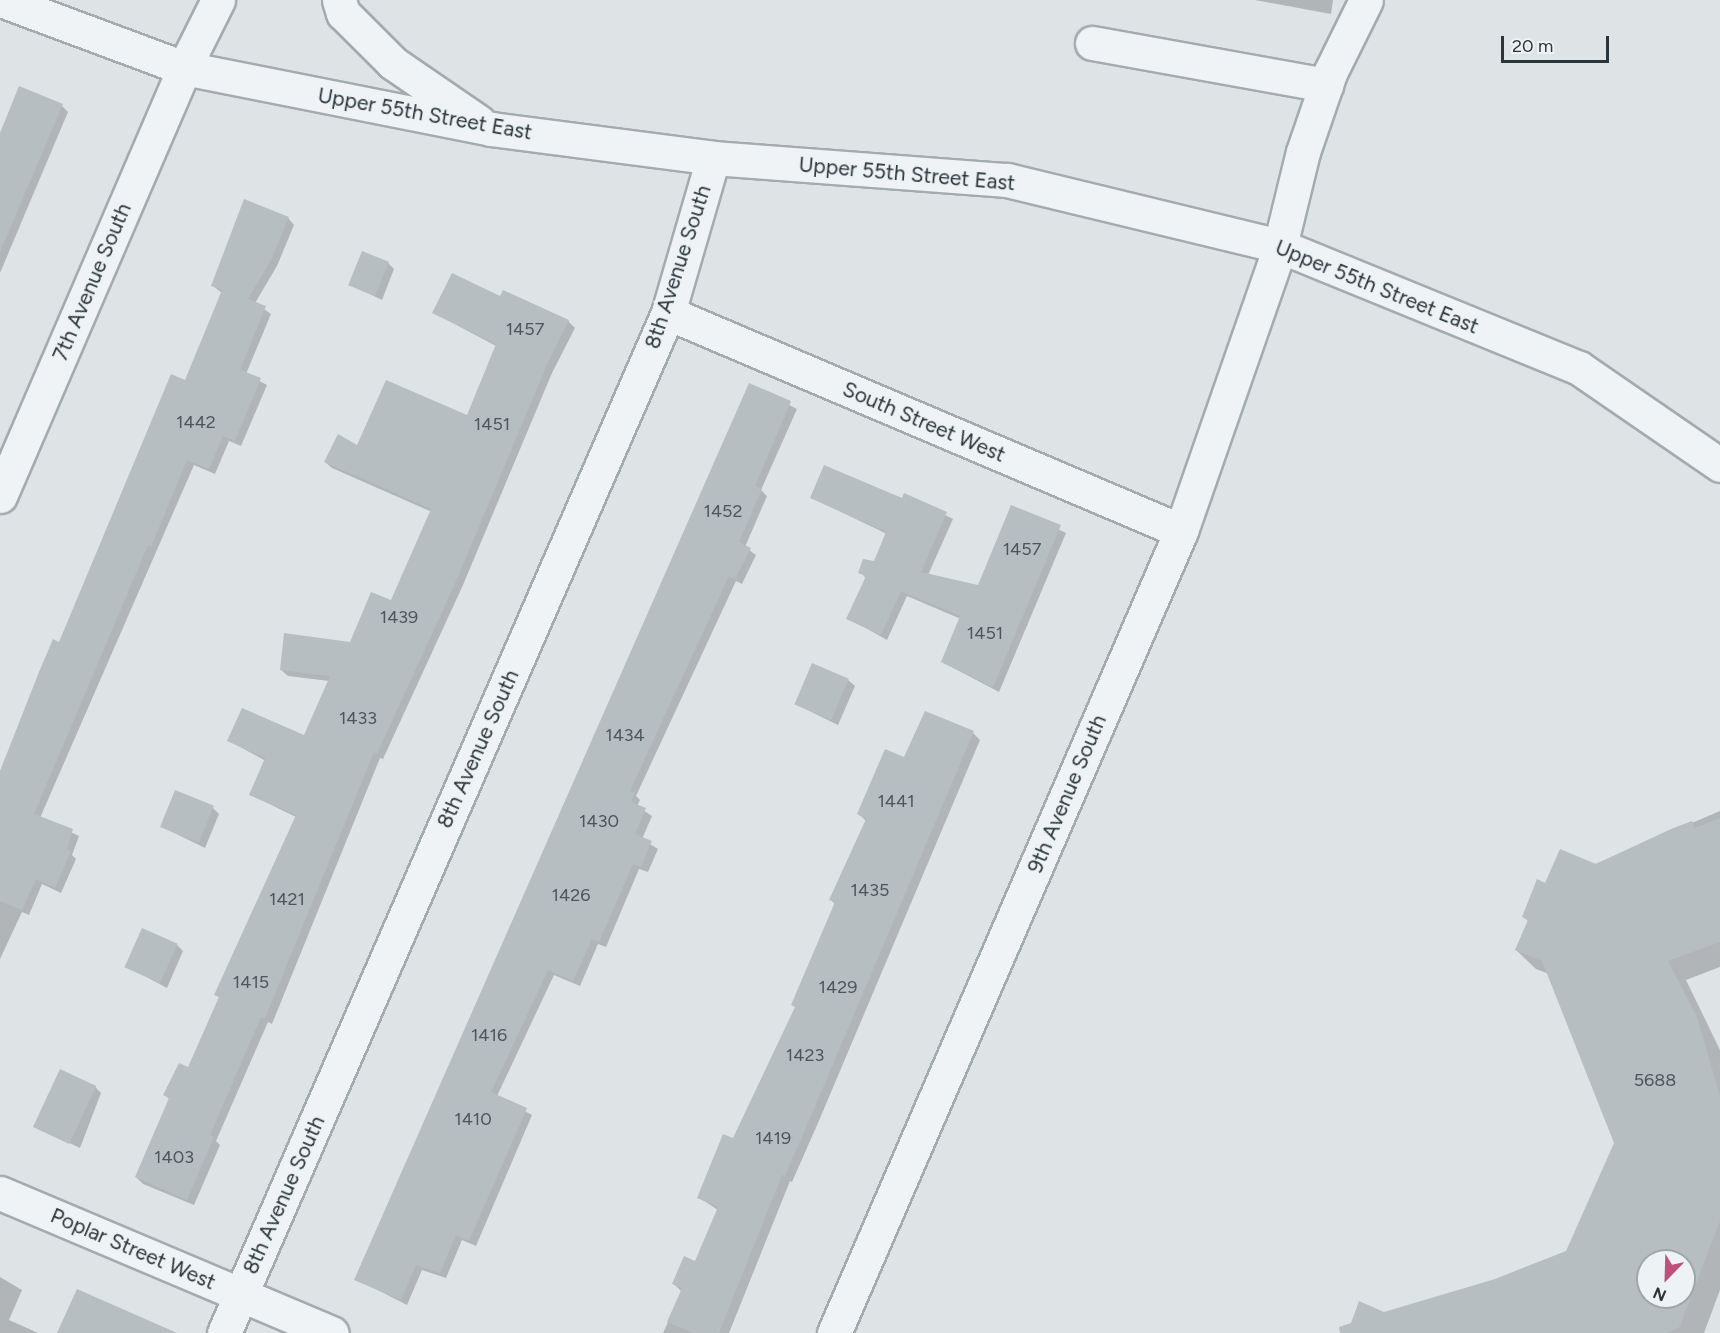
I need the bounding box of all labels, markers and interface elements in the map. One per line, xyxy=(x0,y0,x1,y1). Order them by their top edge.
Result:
scale bar xyxy=(1504,24,1612,62)
text: 20 m xyxy=(1512,35,1553,57)
street label: Upper 55th Street East xyxy=(316,83,534,145)
street label: Upper 55th Street East xyxy=(798,152,1016,196)
street label: 8th Avenue South xyxy=(640,182,716,352)
street label: 7th Avenue South xyxy=(47,199,137,365)
street label: Upper 55th Street East xyxy=(1272,235,1482,339)
house number: 1457 xyxy=(506,318,544,340)
street label: South Street West xyxy=(839,376,1009,468)
house number: 1442 xyxy=(176,411,216,433)
house number: 1451 xyxy=(474,413,510,435)
house number: 1452 xyxy=(703,500,743,522)
house number: 1457 xyxy=(1003,538,1041,560)
house number: 1439 xyxy=(380,606,418,628)
house number: 1451 xyxy=(967,622,1003,644)
street label: 8th Avenue South xyxy=(432,666,524,832)
house number: 1433 xyxy=(339,707,377,729)
street label: 9th Avenue South xyxy=(1022,711,1112,877)
house number: 1434 xyxy=(605,724,645,746)
house number: 1441 xyxy=(877,790,915,812)
house number: 1430 xyxy=(579,810,619,832)
house number: 1435 xyxy=(851,879,889,901)
house number: 1426 xyxy=(552,884,590,906)
house number: 1421 xyxy=(269,888,305,910)
house number: 1415 xyxy=(233,971,269,993)
house number: 1429 xyxy=(819,976,857,998)
house number: 1416 xyxy=(471,1024,507,1046)
house number: 1423 xyxy=(786,1044,824,1066)
house number: 5688 xyxy=(1634,1069,1676,1091)
house number: 1410 xyxy=(454,1108,492,1130)
street label: 8th Avenue South xyxy=(238,1112,330,1278)
house number: 1419 xyxy=(755,1127,791,1149)
house number: 1403 xyxy=(154,1146,194,1168)
street label: Poplar Street West xyxy=(47,1203,219,1295)
north arrow xyxy=(1636,1249,1696,1309)
text: N xyxy=(1650,1283,1669,1305)

